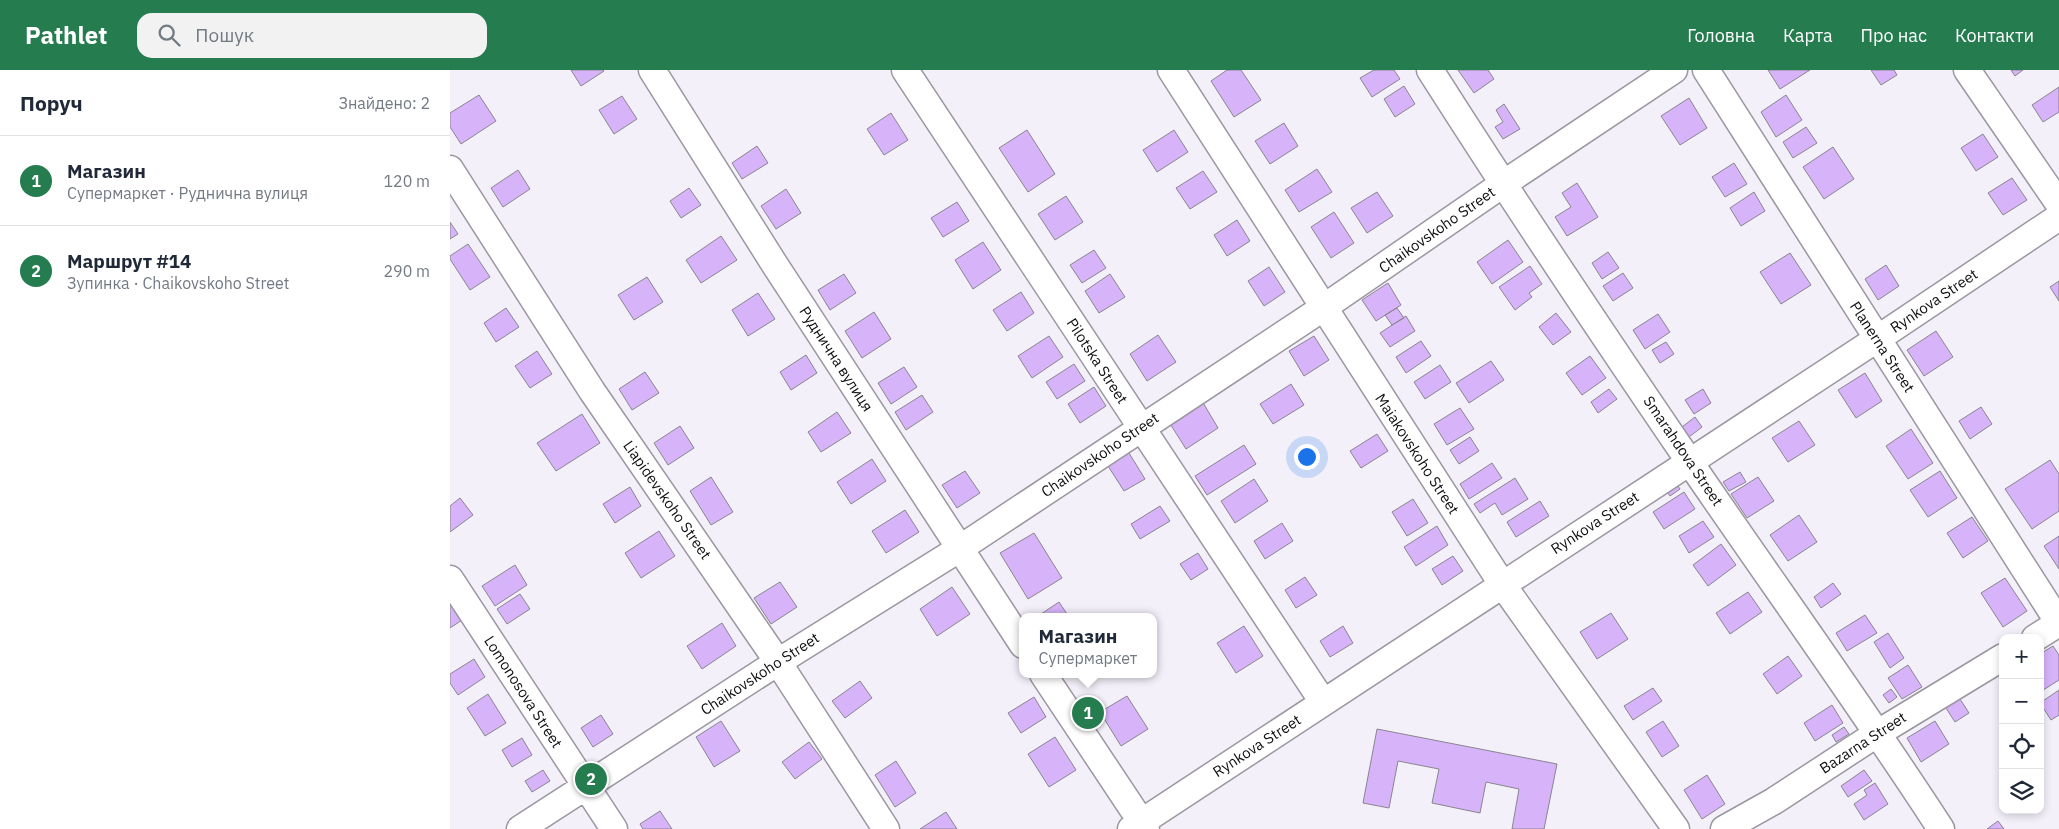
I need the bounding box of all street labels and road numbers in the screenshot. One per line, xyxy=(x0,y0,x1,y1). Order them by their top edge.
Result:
street label: Chaikovskoho Street xyxy=(1375,182,1499,277)
street label: Rynkova Street xyxy=(1886,264,1981,337)
street label: Planerna Street xyxy=(1846,298,1919,396)
street label: Руднична вулиця xyxy=(795,303,877,415)
street label: Pilotska Street xyxy=(1063,314,1132,407)
street label: Maiakovskoho Street xyxy=(1371,390,1464,518)
street label: Smarahdova Street xyxy=(1640,392,1727,509)
street label: Chaikovskoho Street xyxy=(1037,408,1162,501)
street label: Liapidevskoho Street xyxy=(619,437,716,563)
street label: Rynkova Street xyxy=(1547,487,1642,558)
street label: Chaikovskoho Street xyxy=(697,628,823,719)
street label: Lomonosova Street xyxy=(480,632,567,751)
street label: Bazarna Street xyxy=(1816,708,1910,778)
street label: Rynkova Street xyxy=(1209,710,1304,781)

